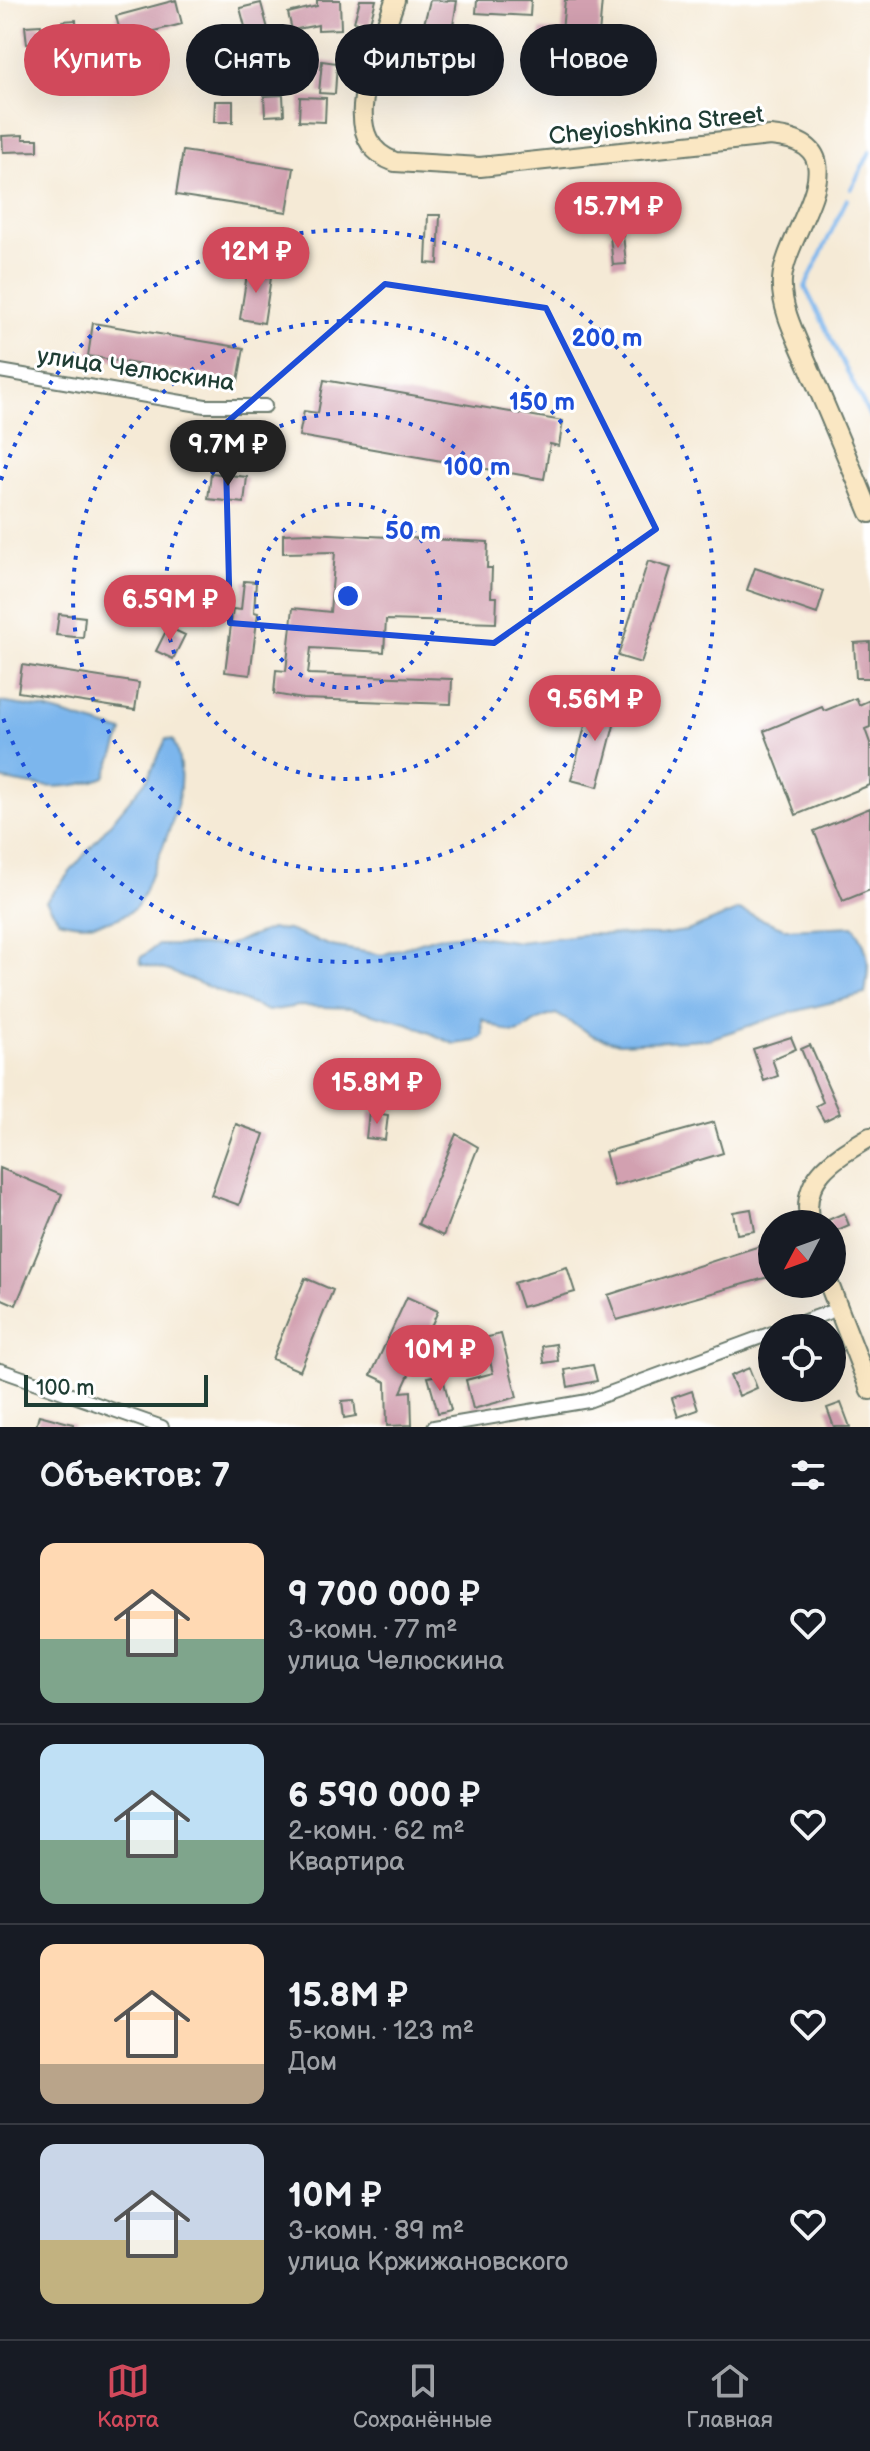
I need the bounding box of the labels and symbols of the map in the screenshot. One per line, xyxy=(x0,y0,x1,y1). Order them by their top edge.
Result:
street label: Cheyioshkina Street xyxy=(547,100,766,151)
pin: 15.7M ₽ xyxy=(544,182,692,250)
pin: 12M ₽ xyxy=(200,227,312,295)
text: 200 m xyxy=(572,324,642,353)
street label: улица Челюскина xyxy=(35,341,237,398)
text: 150 m xyxy=(509,388,575,417)
pin: 9.7M ₽ xyxy=(163,420,293,488)
text: 100 m xyxy=(444,453,510,482)
text: 50 m xyxy=(385,517,441,546)
pin: 6.59M ₽ xyxy=(96,575,244,643)
centre of rings xyxy=(334,582,362,610)
pin: 9.56M ₽ xyxy=(521,675,669,743)
pin: 15.8M ₽ xyxy=(303,1058,451,1126)
north arrow xyxy=(758,1210,846,1298)
pin: 10M ₽ xyxy=(384,1325,496,1393)
scale bar xyxy=(24,1371,208,1407)

